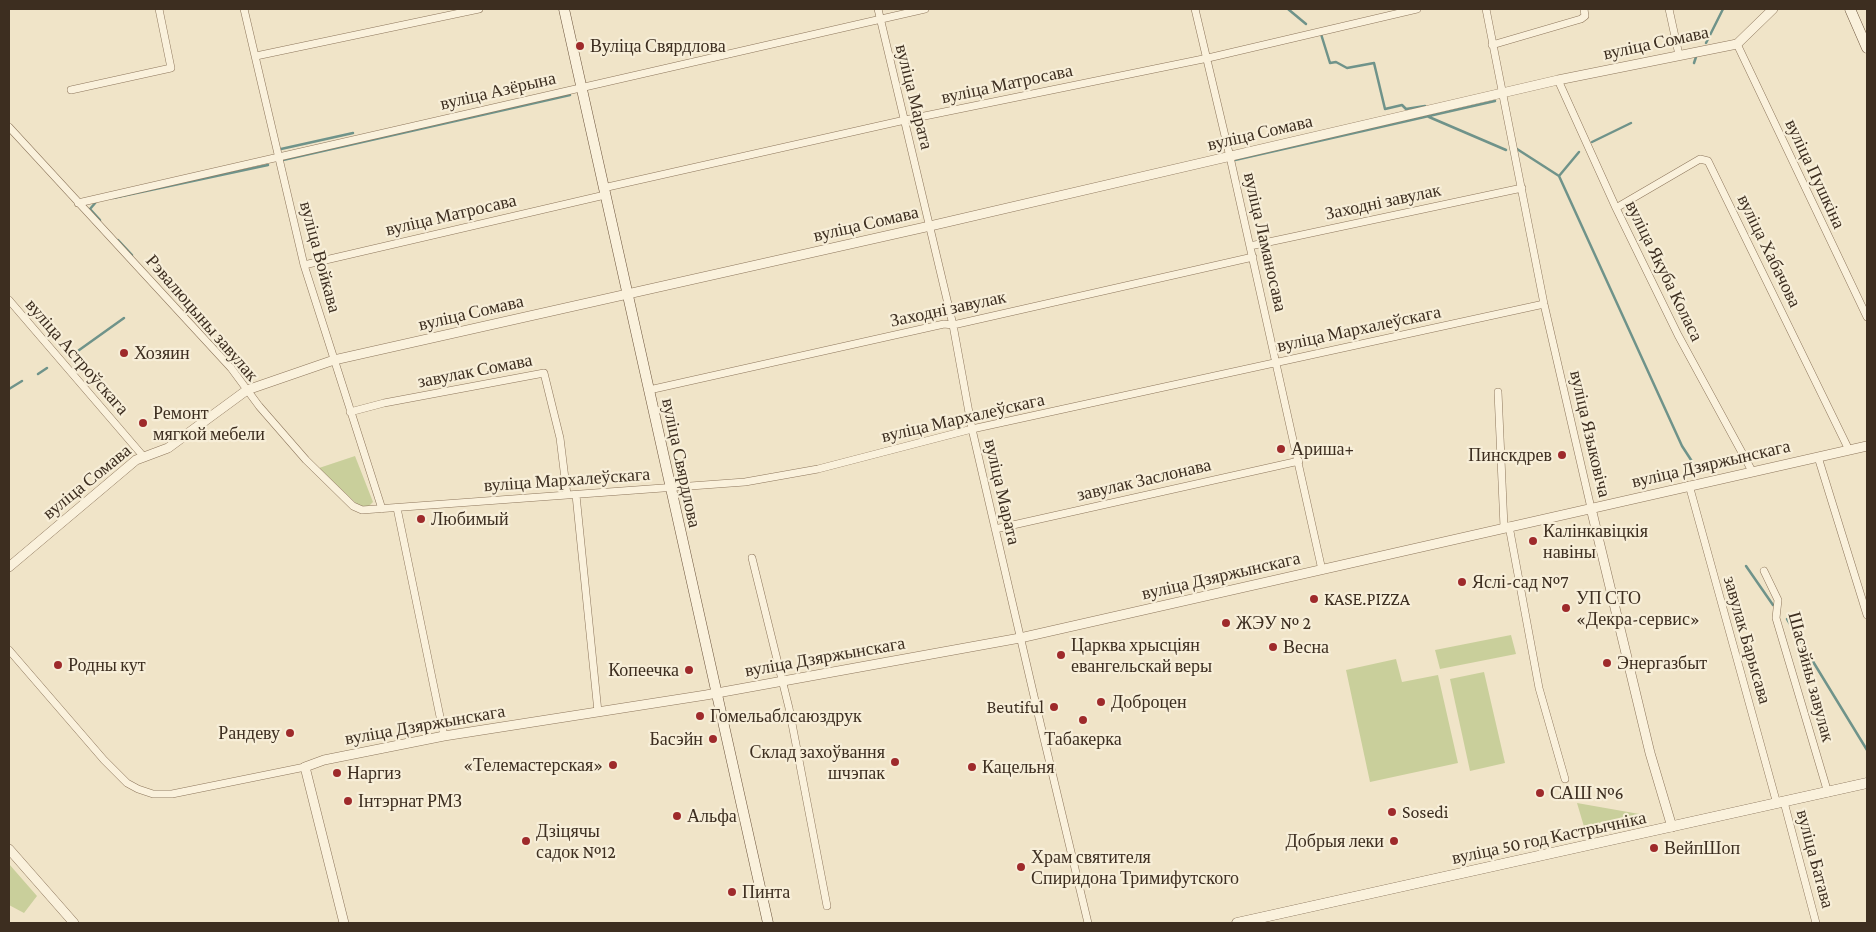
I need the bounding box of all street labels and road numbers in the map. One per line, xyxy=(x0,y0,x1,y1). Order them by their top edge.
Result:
street label: вуліца Сомава xyxy=(1601,21,1711,65)
street label: вуліца Марата xyxy=(890,42,938,152)
street label: вуліца Матросава xyxy=(939,60,1075,108)
street label: вуліца Азёрына xyxy=(438,67,558,115)
street label: вуліца Сомава xyxy=(1205,110,1315,156)
street label: вуліца Пушкіна xyxy=(1780,116,1850,232)
street label: вуліца Ламаносава xyxy=(1238,170,1292,314)
street label: Заходні завулак xyxy=(1323,179,1443,225)
street label: вуліца Матросава xyxy=(383,189,519,241)
street label: вуліца Хабачова xyxy=(1732,191,1806,311)
street label: вуліца Якуба Коласа xyxy=(1621,197,1707,345)
street label: вуліца Войкава xyxy=(295,199,345,315)
street label: вуліца Сомава xyxy=(811,201,921,247)
street label: Рэвалюцыны завулак xyxy=(141,250,263,386)
street label: Заходні завулак xyxy=(888,286,1008,332)
street label: вуліца Сомава xyxy=(416,290,526,336)
street label: вуліца Астроўскага xyxy=(21,295,133,419)
street label: вуліца Мархалеўскага xyxy=(1275,301,1443,357)
street label: завулак Сомава xyxy=(416,349,534,393)
street label: вуліца Языковіча xyxy=(1565,368,1615,500)
street label: вуліца Мархалеўскага xyxy=(879,389,1047,447)
street label: вуліца Свярдлова xyxy=(657,396,705,530)
street label: вуліца Дзяржынскага xyxy=(1630,435,1792,493)
street label: вуліца Марата xyxy=(979,437,1025,547)
street label: вуліца Сомава xyxy=(39,440,135,524)
street label: завулак Заслонава xyxy=(1075,454,1213,506)
street label: вуліца Мархалеўскага xyxy=(483,463,651,497)
street label: вуліца Дзяржынскага xyxy=(1140,547,1302,605)
street label: завулак Барысава xyxy=(1718,574,1776,706)
street label: Шасэйны завулак xyxy=(1783,610,1839,744)
street label: вуліца Дзяржынскага xyxy=(743,632,907,682)
street label: вуліца Дзяржынскага xyxy=(343,700,507,750)
street label: вуліца 50 год Кастрычніка xyxy=(1450,807,1648,869)
street label: вуліца Батава xyxy=(1791,807,1839,911)

